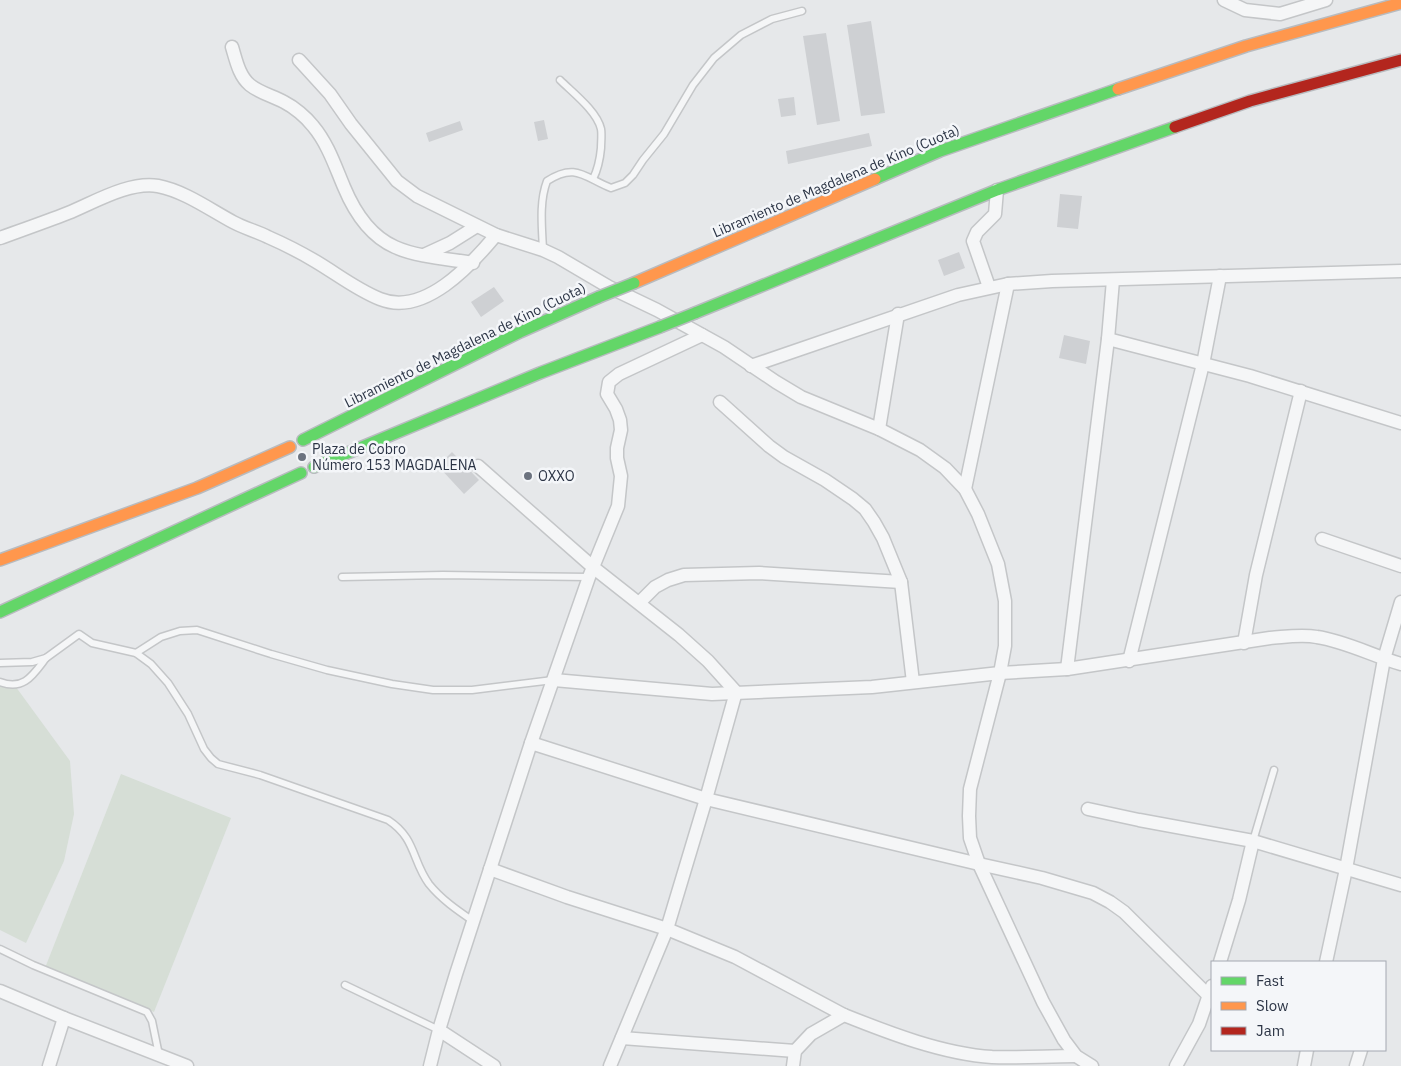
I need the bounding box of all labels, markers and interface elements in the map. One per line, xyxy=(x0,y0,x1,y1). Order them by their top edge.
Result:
street label: Libramiento de Magdalena de Kino (Cuota) xyxy=(710,121,962,241)
street label: Libramiento de Magdalena de Kino (Cuota) xyxy=(341,279,589,411)
place label: Plaza de Cobro Número 153 MAGDALENA xyxy=(312,440,477,474)
marker: Plaza de Cobro Número 153 MAGDALENA xyxy=(296,451,308,463)
place label: OXXO xyxy=(538,467,575,485)
marker: OXXO xyxy=(522,470,534,482)
legend xyxy=(1211,961,1386,1051)
text: Fast xyxy=(1256,971,1284,990)
text: Slow xyxy=(1256,996,1289,1015)
text: Jam xyxy=(1256,1021,1285,1040)

